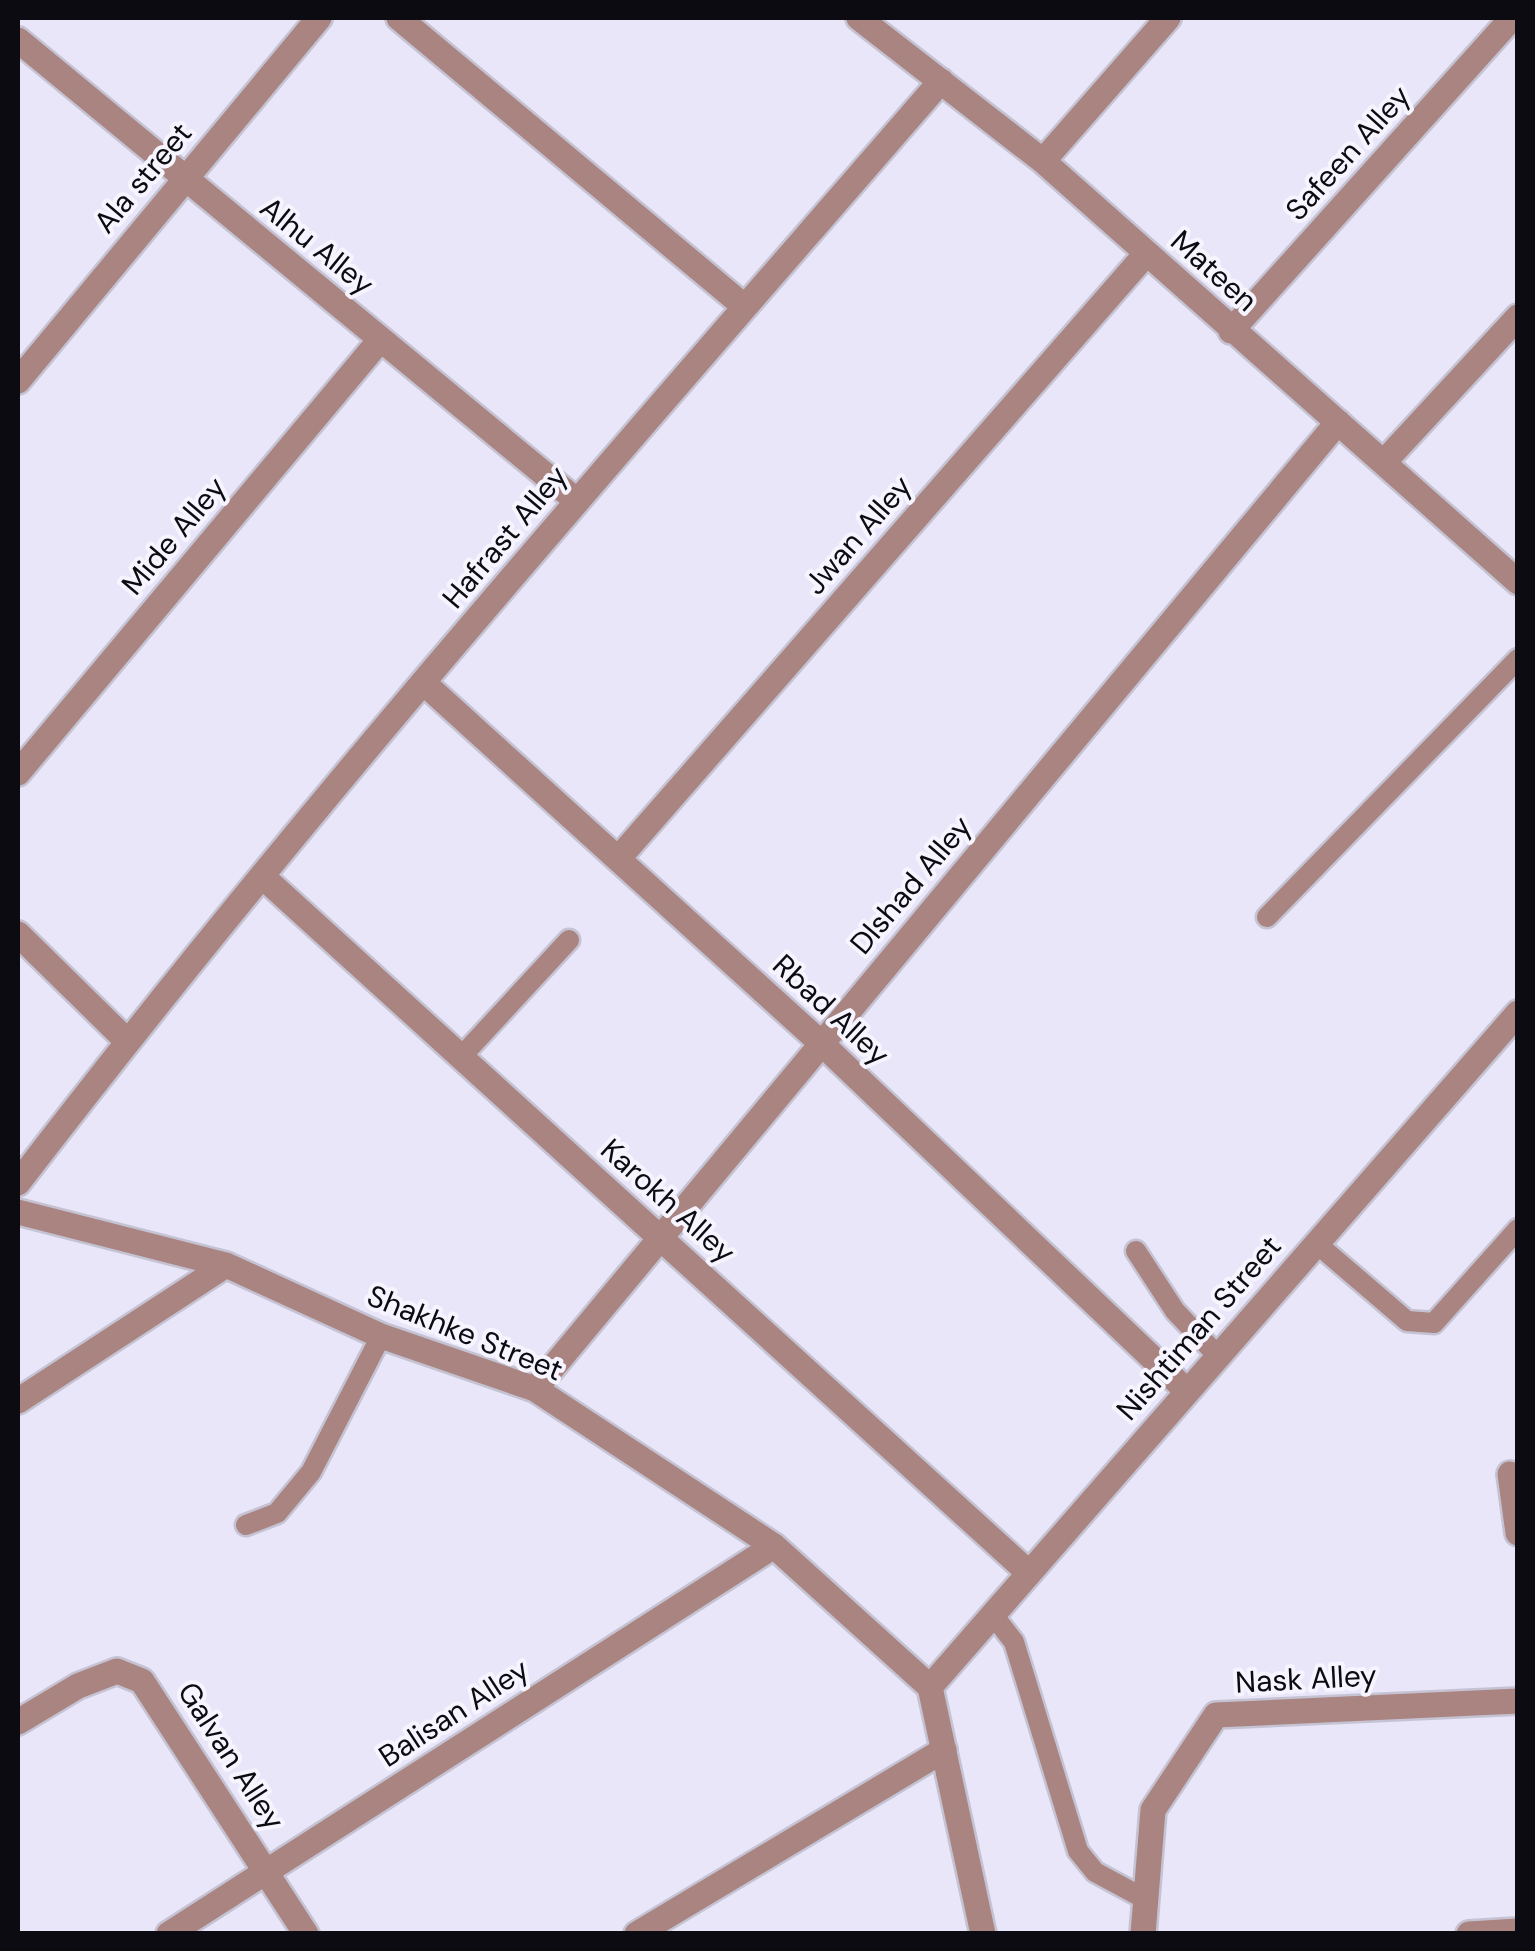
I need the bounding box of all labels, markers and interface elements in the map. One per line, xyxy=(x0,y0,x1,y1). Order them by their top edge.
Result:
street label: Safeen Alley xyxy=(1277,77,1419,229)
street label: Ala street xyxy=(85,114,200,241)
street label: Alhu Alley xyxy=(252,188,382,304)
street label: Mateen xyxy=(1163,221,1266,320)
street label: Hafrast Alley xyxy=(433,457,576,616)
street label: Jwan Alley xyxy=(795,467,920,602)
street label: Mide Alley xyxy=(113,468,235,603)
street label: Dlshad Alley xyxy=(841,807,980,962)
street label: Rbad Alley xyxy=(765,946,898,1074)
street label: Karokh Alley xyxy=(593,1130,744,1272)
street label: Nishtiman Street xyxy=(1108,1227,1290,1428)
street label: Shakhke Street xyxy=(362,1276,569,1389)
street label: Balisan Alley xyxy=(371,1649,536,1776)
street label: Nask Alley xyxy=(1234,1655,1378,1702)
street label: Galvan Alley xyxy=(169,1674,294,1837)

